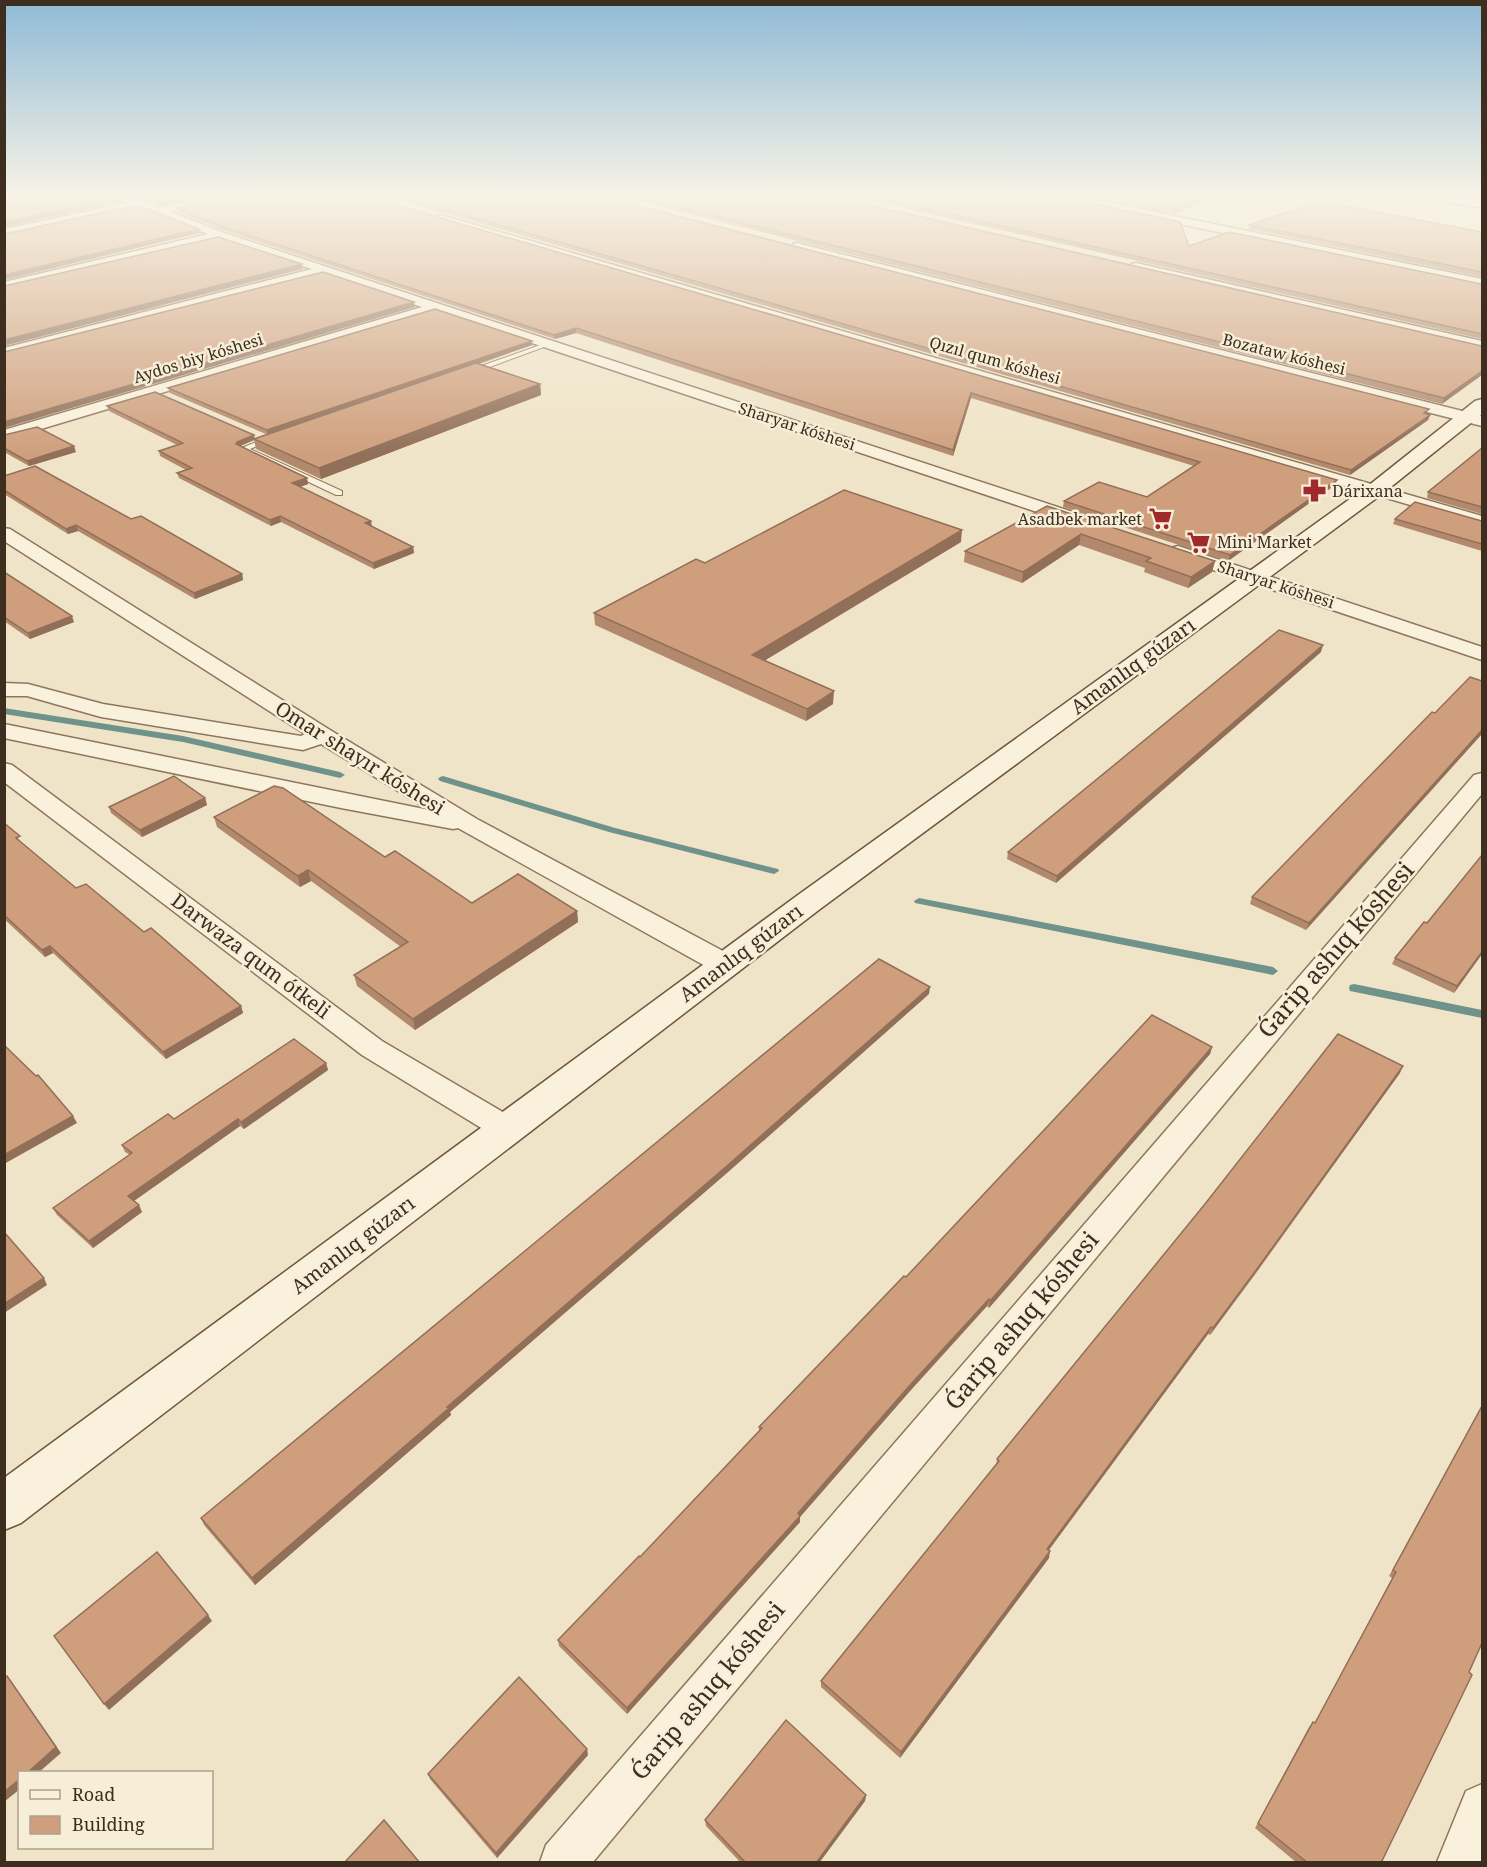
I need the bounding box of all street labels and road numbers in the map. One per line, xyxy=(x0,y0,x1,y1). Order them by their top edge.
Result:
street label: Aydos biy kóshesi xyxy=(130,328,266,388)
street label: Bozataw kóshesi xyxy=(1220,328,1348,380)
street label: Qızıl qum kóshesi xyxy=(927,331,1063,389)
street label: Sharyar kóshesi xyxy=(736,397,858,455)
street label: Sharyar kóshesi xyxy=(1215,555,1337,613)
street label: Amanlıq gúzarı xyxy=(1065,611,1201,720)
street label: Omar shayır kóshesi xyxy=(270,694,451,821)
street label: Ǵarip ashıq kóshesi xyxy=(1249,854,1421,1044)
street label: Darwaza qum ótkeli xyxy=(166,887,337,1025)
street label: Amanlıq gúzarı xyxy=(673,897,808,1008)
street label: Amanlıq gúzarı xyxy=(285,1189,420,1300)
street label: Ǵarip ashıq kóshesi xyxy=(936,1224,1106,1416)
street label: Ǵarip ashıq kóshesi xyxy=(622,1594,792,1786)

